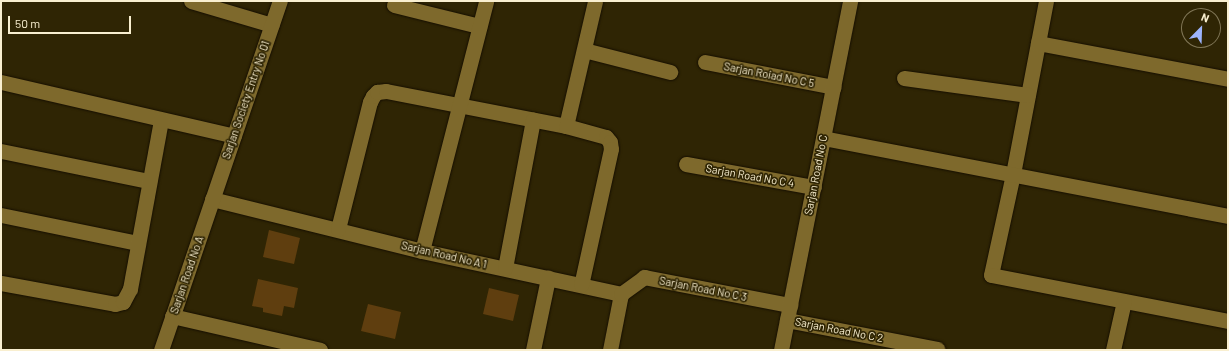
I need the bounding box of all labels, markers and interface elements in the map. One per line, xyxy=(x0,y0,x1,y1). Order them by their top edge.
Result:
scale bar xyxy=(10,8,133,34)
north arrow xyxy=(1181,8,1221,48)
text: N xyxy=(1200,10,1211,25)
text: 50 m xyxy=(15,16,40,30)
street label: Sarjan Society Entry No 01 xyxy=(220,39,272,161)
street label: Sarjan Roiad No C 5 xyxy=(723,60,815,90)
street label: Sarjan Road No C xyxy=(802,134,830,216)
street label: Sarjan Road No C 4 xyxy=(705,162,795,190)
street label: Sarjan Road No A xyxy=(168,234,206,316)
street label: Sarjan Road No A 1 xyxy=(400,239,488,271)
street label: Sarjan Road No C 3 xyxy=(658,274,748,304)
street label: Sarjan Road No C 2 xyxy=(794,315,884,345)

